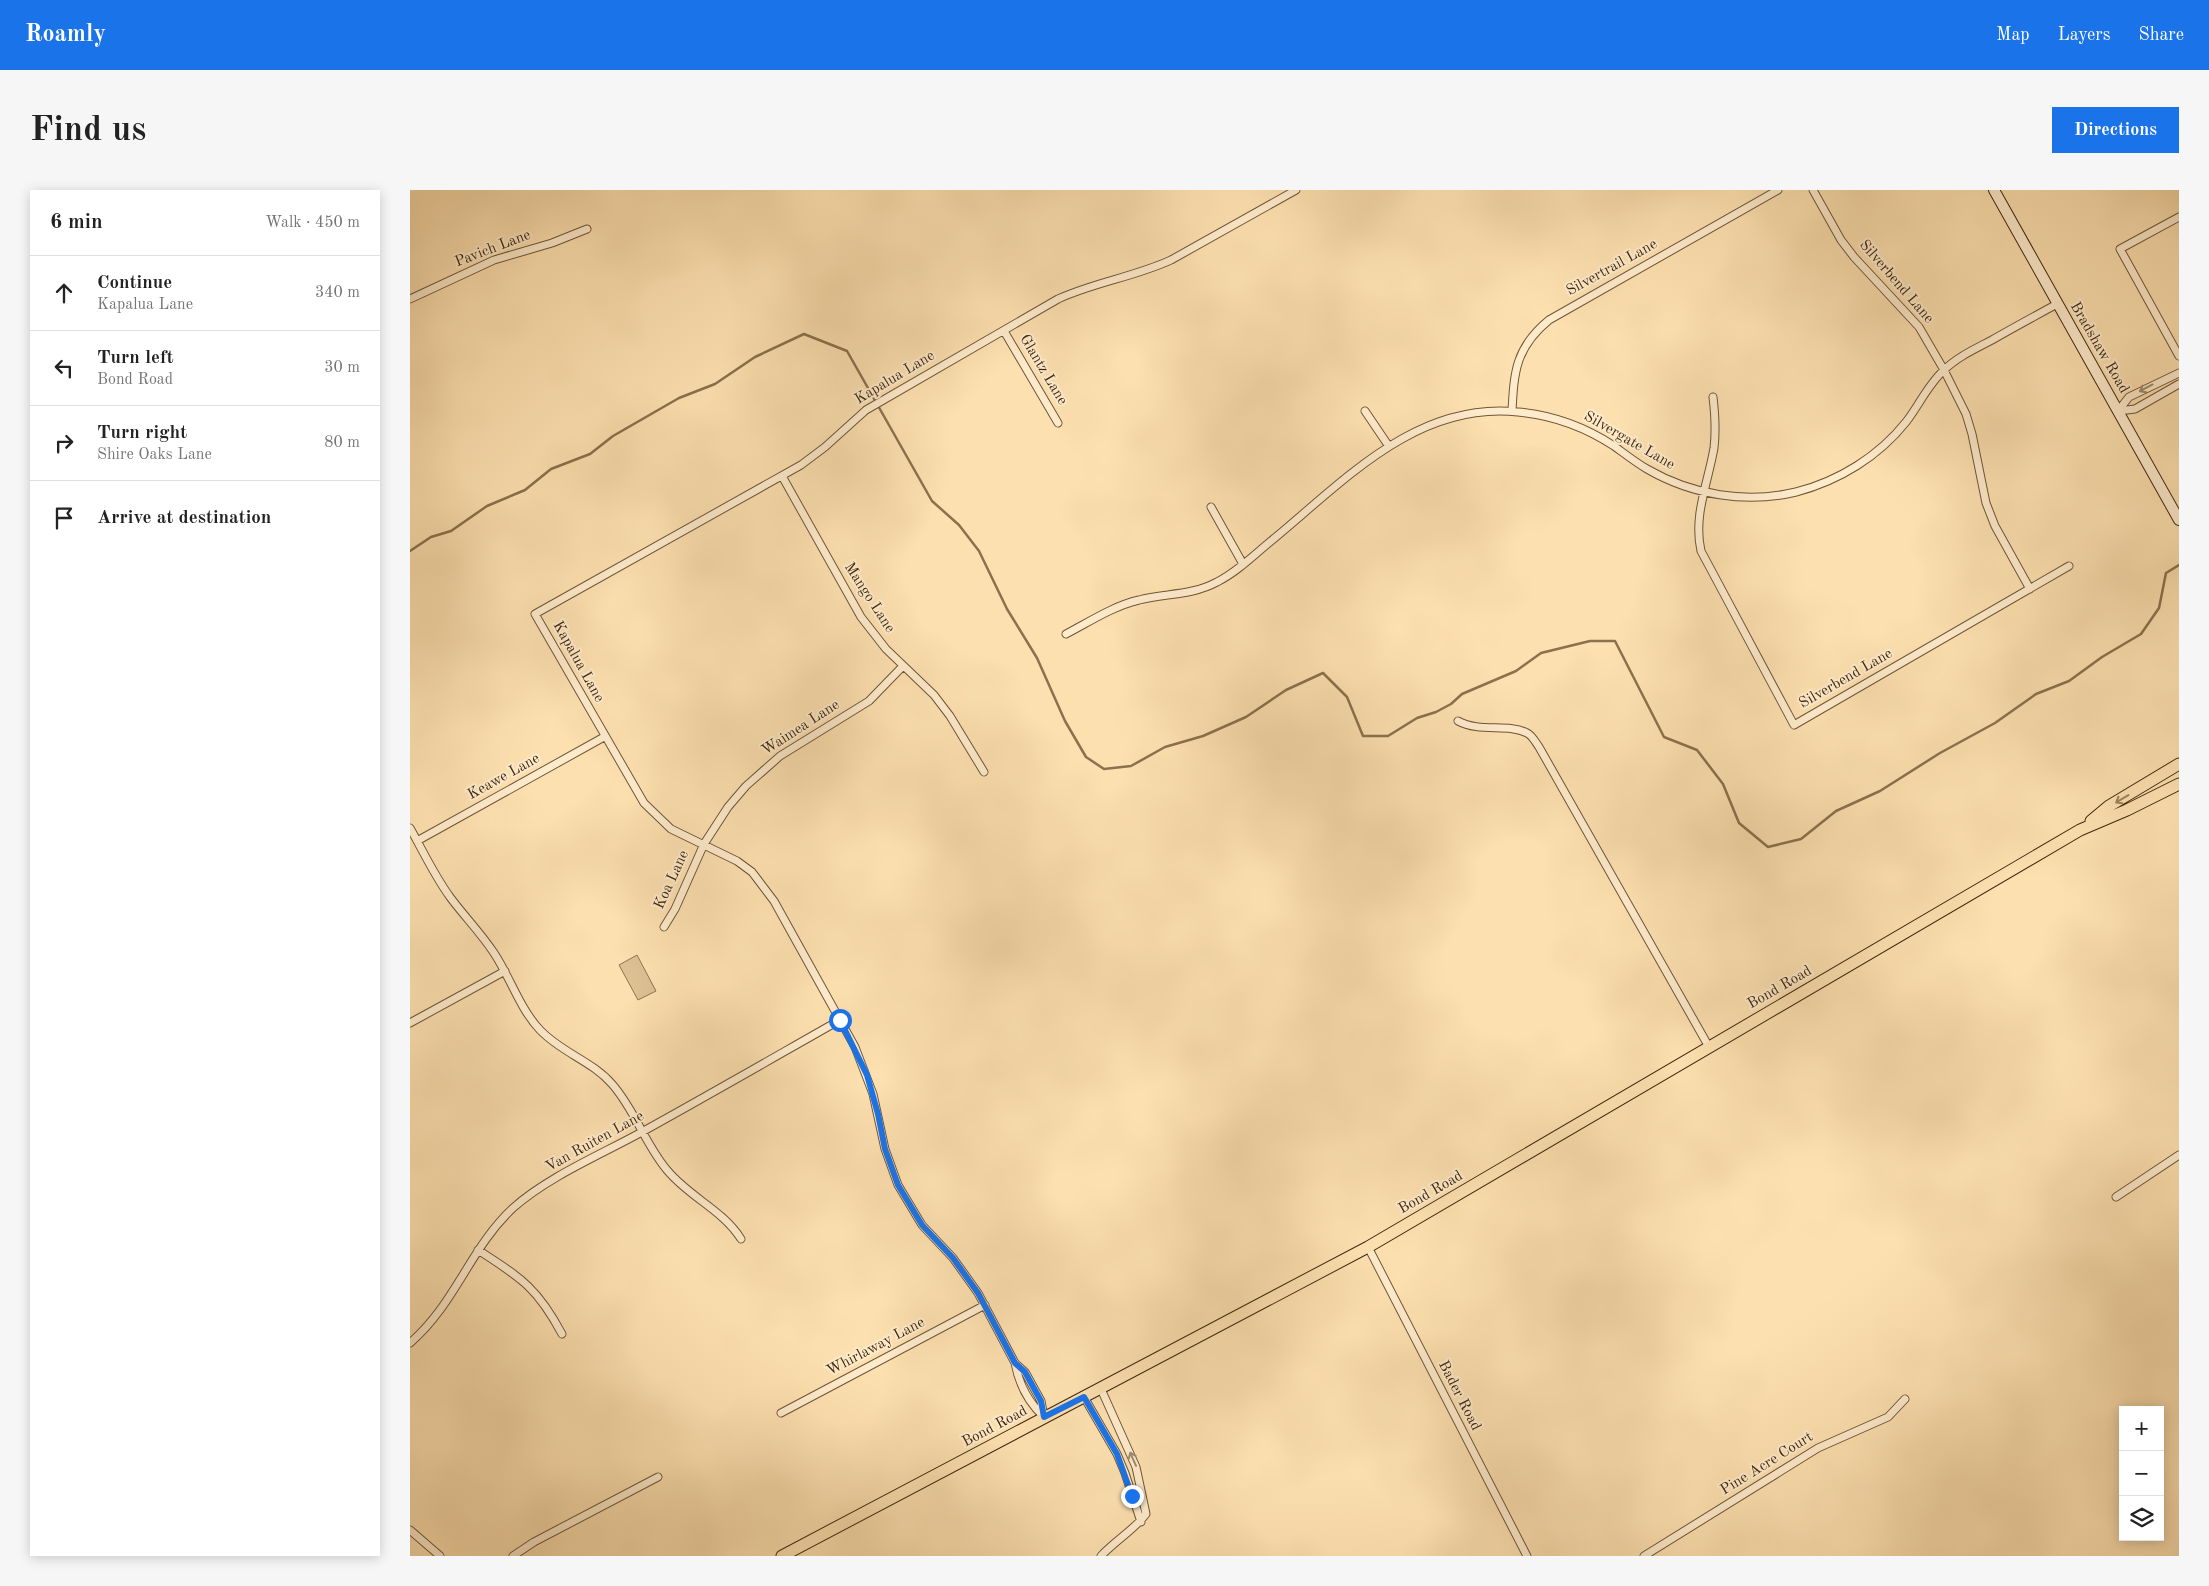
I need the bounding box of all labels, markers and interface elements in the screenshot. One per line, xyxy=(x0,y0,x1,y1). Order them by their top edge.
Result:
text: Roamly xyxy=(25,23,106,47)
text: Map xyxy=(1996,26,2030,44)
text: Layers xyxy=(2058,26,2110,44)
text: Share xyxy=(2138,26,2184,44)
button: Directions xyxy=(2052,107,2179,153)
text: Find us xyxy=(30,113,146,148)
text: 6 min xyxy=(50,212,103,233)
text: Walk · 450 m xyxy=(265,215,360,231)
street label: Pavich Lane xyxy=(453,228,533,270)
street label: Silvertrail Lane xyxy=(1564,237,1660,299)
street label: Silverbend Lane xyxy=(1856,238,1936,327)
text: Continue xyxy=(97,274,172,293)
icon: ahead xyxy=(50,279,78,307)
text: 340 m xyxy=(315,285,360,301)
text: Kapalua Lane xyxy=(97,297,193,313)
street label: Bradshaw Road xyxy=(2067,300,2131,396)
street label: Glantz Lane xyxy=(1016,332,1070,408)
street label: Kapalua Lane xyxy=(853,348,938,408)
text: Turn left xyxy=(97,349,174,368)
icon: left xyxy=(50,354,78,382)
text: 30 m xyxy=(324,360,360,376)
text: Bond Road xyxy=(97,372,173,388)
one-way arrow xyxy=(2139,384,2154,393)
street label: Silvergate Lane xyxy=(1581,409,1677,473)
text: Turn right xyxy=(97,424,187,443)
icon: right xyxy=(50,429,78,457)
text: 80 m xyxy=(324,435,360,451)
text: Shire Oaks Lane xyxy=(97,447,212,463)
icon: arrive xyxy=(50,504,78,532)
text: Arrive at destination xyxy=(97,509,271,528)
street label: Mango Lane xyxy=(841,560,897,636)
street label: Kapalua Lane xyxy=(550,619,606,705)
street label: Silverbend Lane xyxy=(1797,646,1895,712)
street label: Waimea Lane xyxy=(760,697,843,759)
street label: Keawe Lane xyxy=(465,751,543,803)
one-way arrow xyxy=(2116,794,2130,804)
street label: Koa Lane xyxy=(652,848,692,912)
street label: Bond Road xyxy=(1745,964,1815,1012)
route start xyxy=(829,1009,852,1032)
street label: Van Ruiten Lane xyxy=(543,1109,647,1175)
street label: Bond Road xyxy=(1396,1169,1466,1217)
street label: Whirlaway Lane xyxy=(825,1315,927,1379)
street label: Bader Road xyxy=(1435,1359,1483,1434)
street label: Bond Road xyxy=(960,1404,1030,1450)
map controls xyxy=(2119,1406,2164,1541)
button: + xyxy=(2119,1406,2164,1451)
street label: Pine Acre Court xyxy=(1718,1430,1816,1498)
button: − xyxy=(2119,1451,2164,1496)
one-way arrow xyxy=(1128,1452,1137,1467)
route end xyxy=(1121,1485,1144,1508)
button: layers xyxy=(2119,1496,2164,1541)

